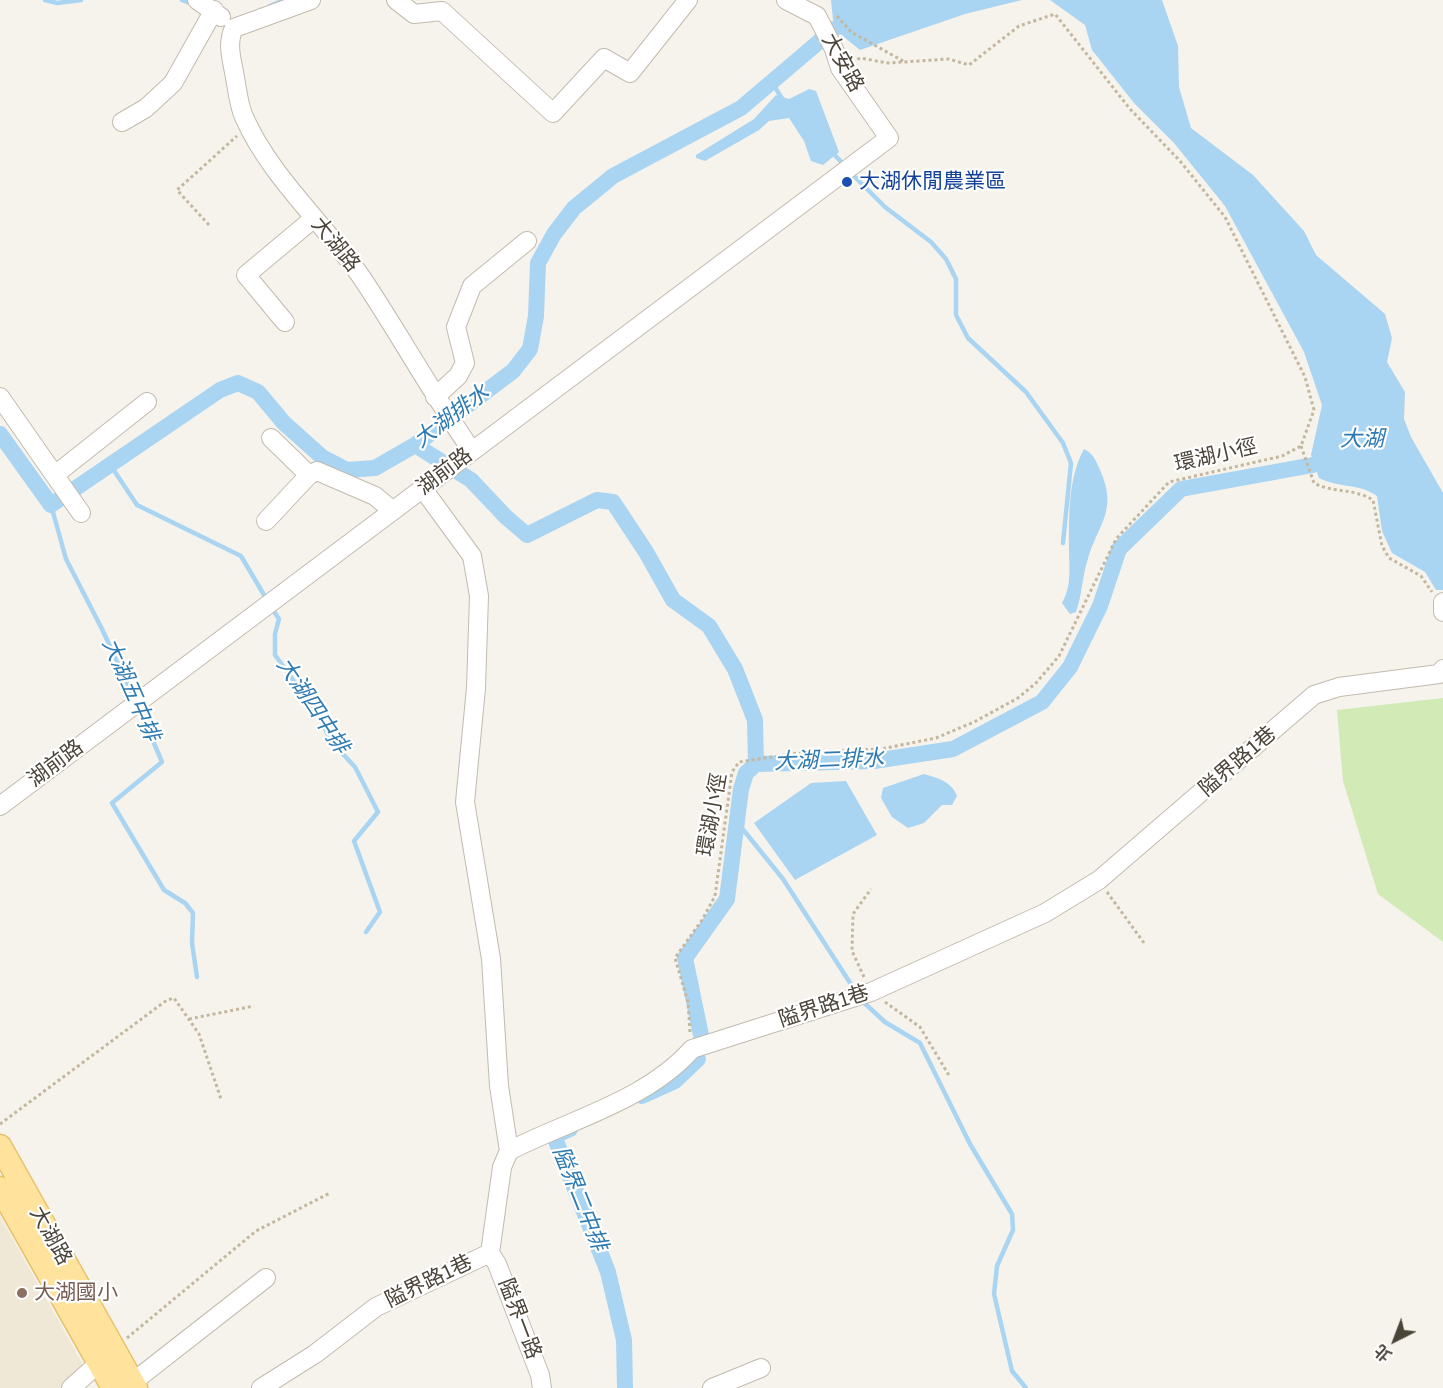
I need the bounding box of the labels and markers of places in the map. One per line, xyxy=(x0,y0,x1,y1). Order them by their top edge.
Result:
place label: 大湖休閒農業區 xyxy=(859,169,1006,195)
marker: 大湖休閒農業區 xyxy=(840,175,854,189)
place label: 大湖國小 xyxy=(34,1280,118,1306)
marker: 大湖國小 xyxy=(15,1286,29,1300)

